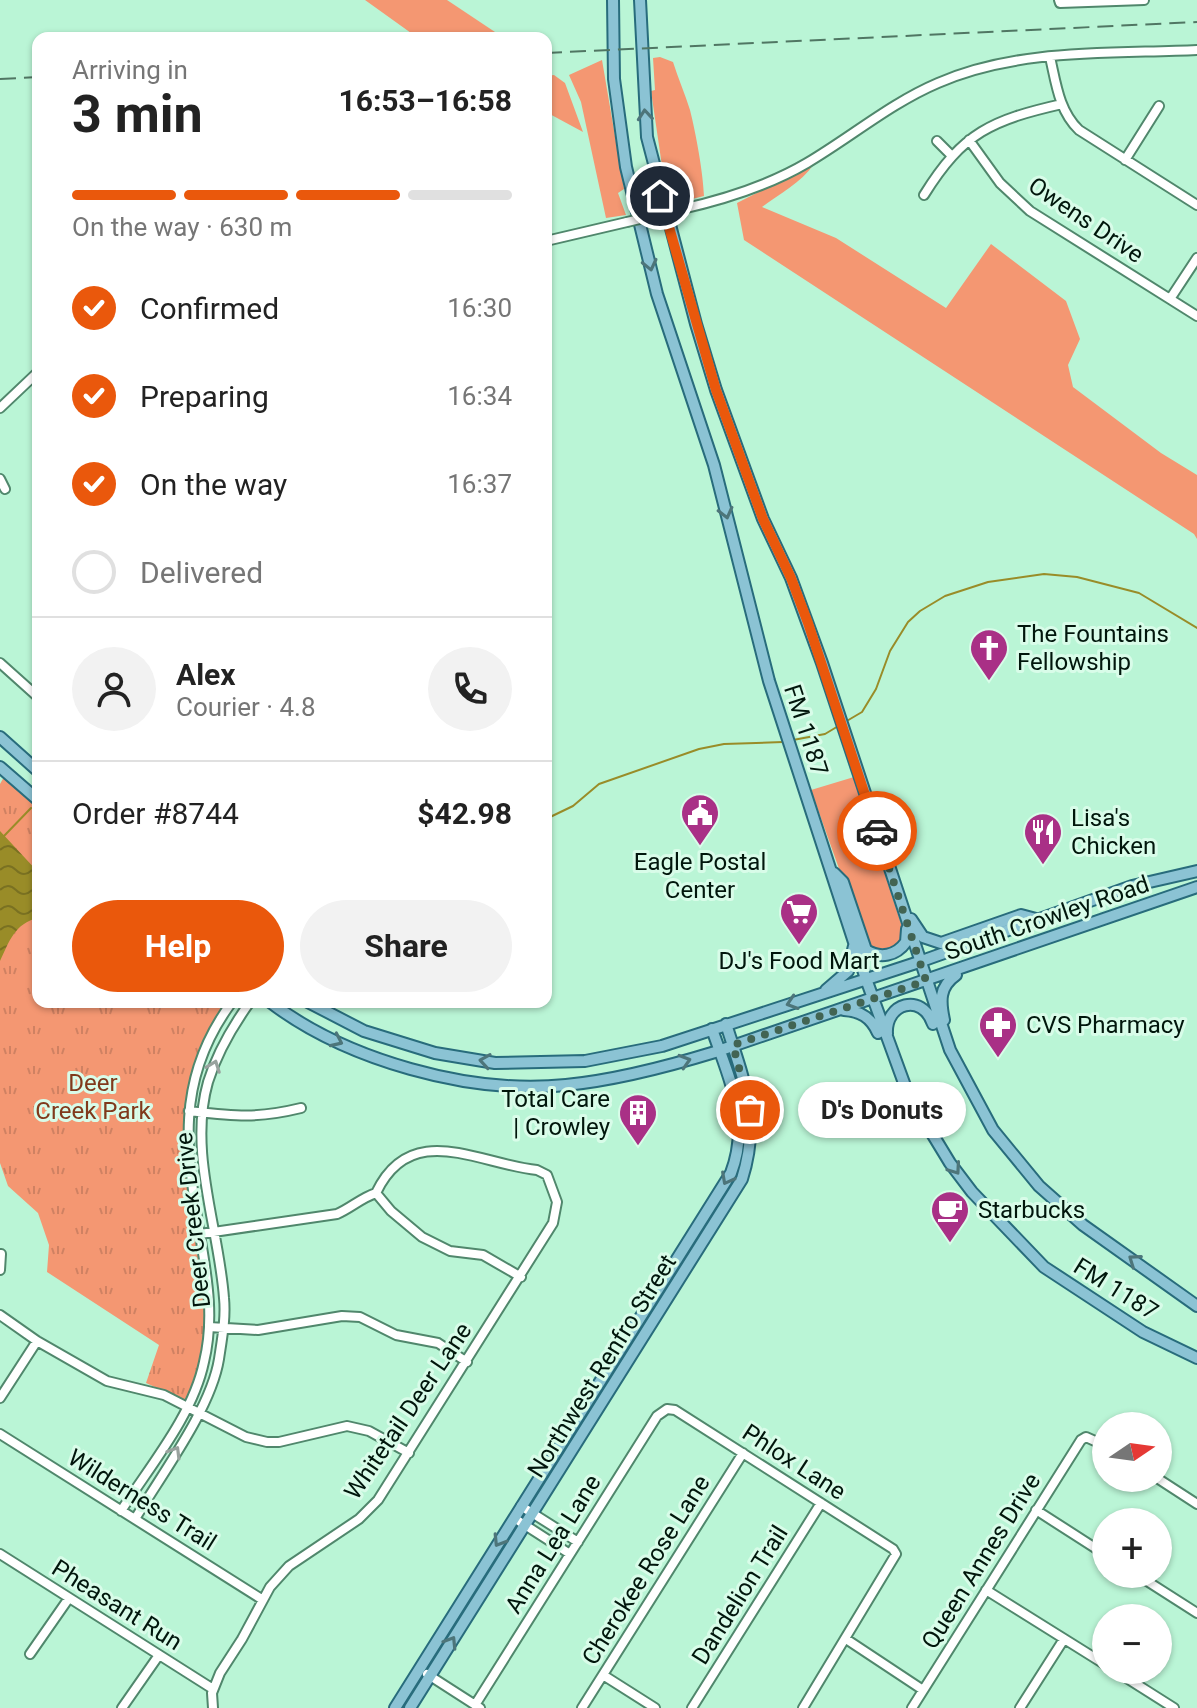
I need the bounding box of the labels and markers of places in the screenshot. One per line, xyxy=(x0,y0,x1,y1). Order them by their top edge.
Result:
pin xyxy=(626,162,694,230)
place label: The Fountains Fellowship xyxy=(1017,620,1169,676)
church icon: The Fountains Fellowship xyxy=(968,627,1010,682)
public building icon: Eagle Postal Center xyxy=(679,792,721,847)
place label: Lisa's Chicken xyxy=(1071,804,1156,860)
restaurant icon: Lisa's Chicken xyxy=(1022,811,1064,866)
place label: Eagle Postal Center xyxy=(634,848,766,904)
supermarket icon: DJ's Food Mart xyxy=(778,891,820,946)
place label: DJ's Food Mart xyxy=(718,947,880,975)
pharmacy icon: CVS Pharmacy xyxy=(977,1004,1019,1059)
place label: CVS Pharmacy xyxy=(1026,1011,1185,1039)
pin xyxy=(716,1076,784,1144)
callout: D's Donuts xyxy=(798,1082,966,1138)
place label: Total Care | Crowley xyxy=(501,1085,611,1141)
building icon: Total Care | Crowley xyxy=(617,1092,659,1147)
cafe icon: Starbucks xyxy=(929,1189,971,1244)
place label: Starbucks xyxy=(978,1196,1085,1224)

